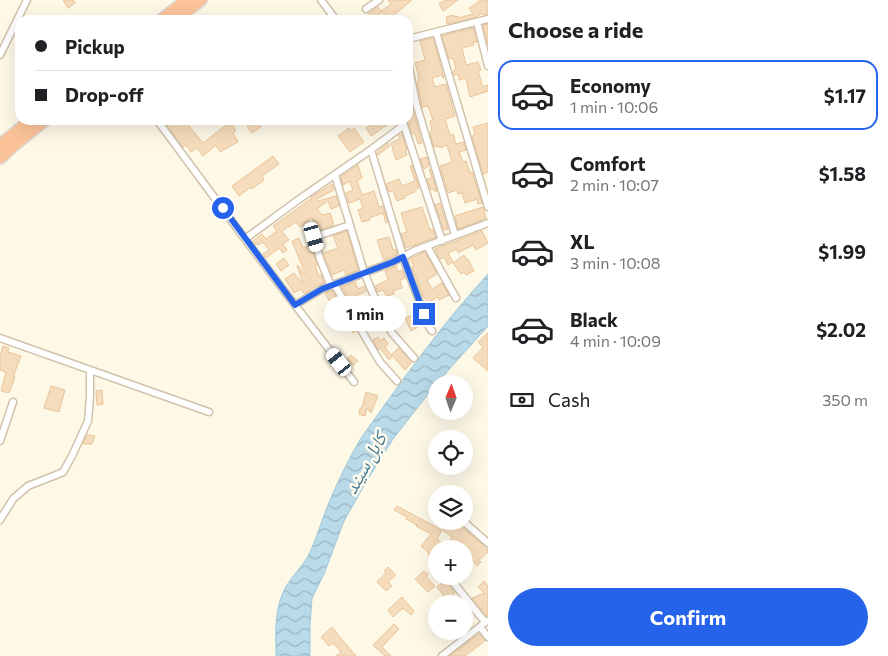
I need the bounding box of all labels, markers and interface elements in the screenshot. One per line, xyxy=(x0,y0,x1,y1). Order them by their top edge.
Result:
text: Choose a ride xyxy=(508,16,643,43)
text: Pickup xyxy=(65,35,125,58)
icon: car xyxy=(510,73,555,118)
text: Economy xyxy=(570,74,651,97)
text: Drop-off xyxy=(65,83,144,106)
text: $1.17 xyxy=(824,84,866,107)
text: 1 min · 10:06 xyxy=(570,97,658,116)
icon: car xyxy=(510,151,555,196)
text: Comfort xyxy=(570,152,646,175)
text: $1.58 xyxy=(819,162,866,185)
text: 2 min · 10:07 xyxy=(570,175,659,194)
route start xyxy=(212,197,234,219)
car xyxy=(302,221,325,253)
icon: car xyxy=(510,229,555,274)
text: XL xyxy=(570,230,595,253)
text: $1.99 xyxy=(818,240,866,263)
text: 3 min · 10:08 xyxy=(570,253,661,272)
callout: 1 min xyxy=(324,296,406,332)
route end xyxy=(413,303,435,325)
text: 1 min xyxy=(346,304,384,323)
icon: car xyxy=(510,307,555,352)
text: Black xyxy=(570,308,618,331)
text: $2.02 xyxy=(816,318,866,341)
text: 4 min · 10:09 xyxy=(570,331,661,350)
car xyxy=(323,346,354,378)
north arrow xyxy=(428,375,472,420)
map controls xyxy=(428,375,473,640)
icon: cash xyxy=(508,386,536,414)
text: Cash xyxy=(548,388,590,411)
text: 350 m xyxy=(822,390,868,409)
water label: کابل سيند xyxy=(338,425,393,498)
button: locate xyxy=(428,430,473,475)
button: layers xyxy=(428,485,473,530)
button: + xyxy=(428,540,473,585)
button: Confirm xyxy=(508,588,868,646)
button: − xyxy=(428,595,473,640)

